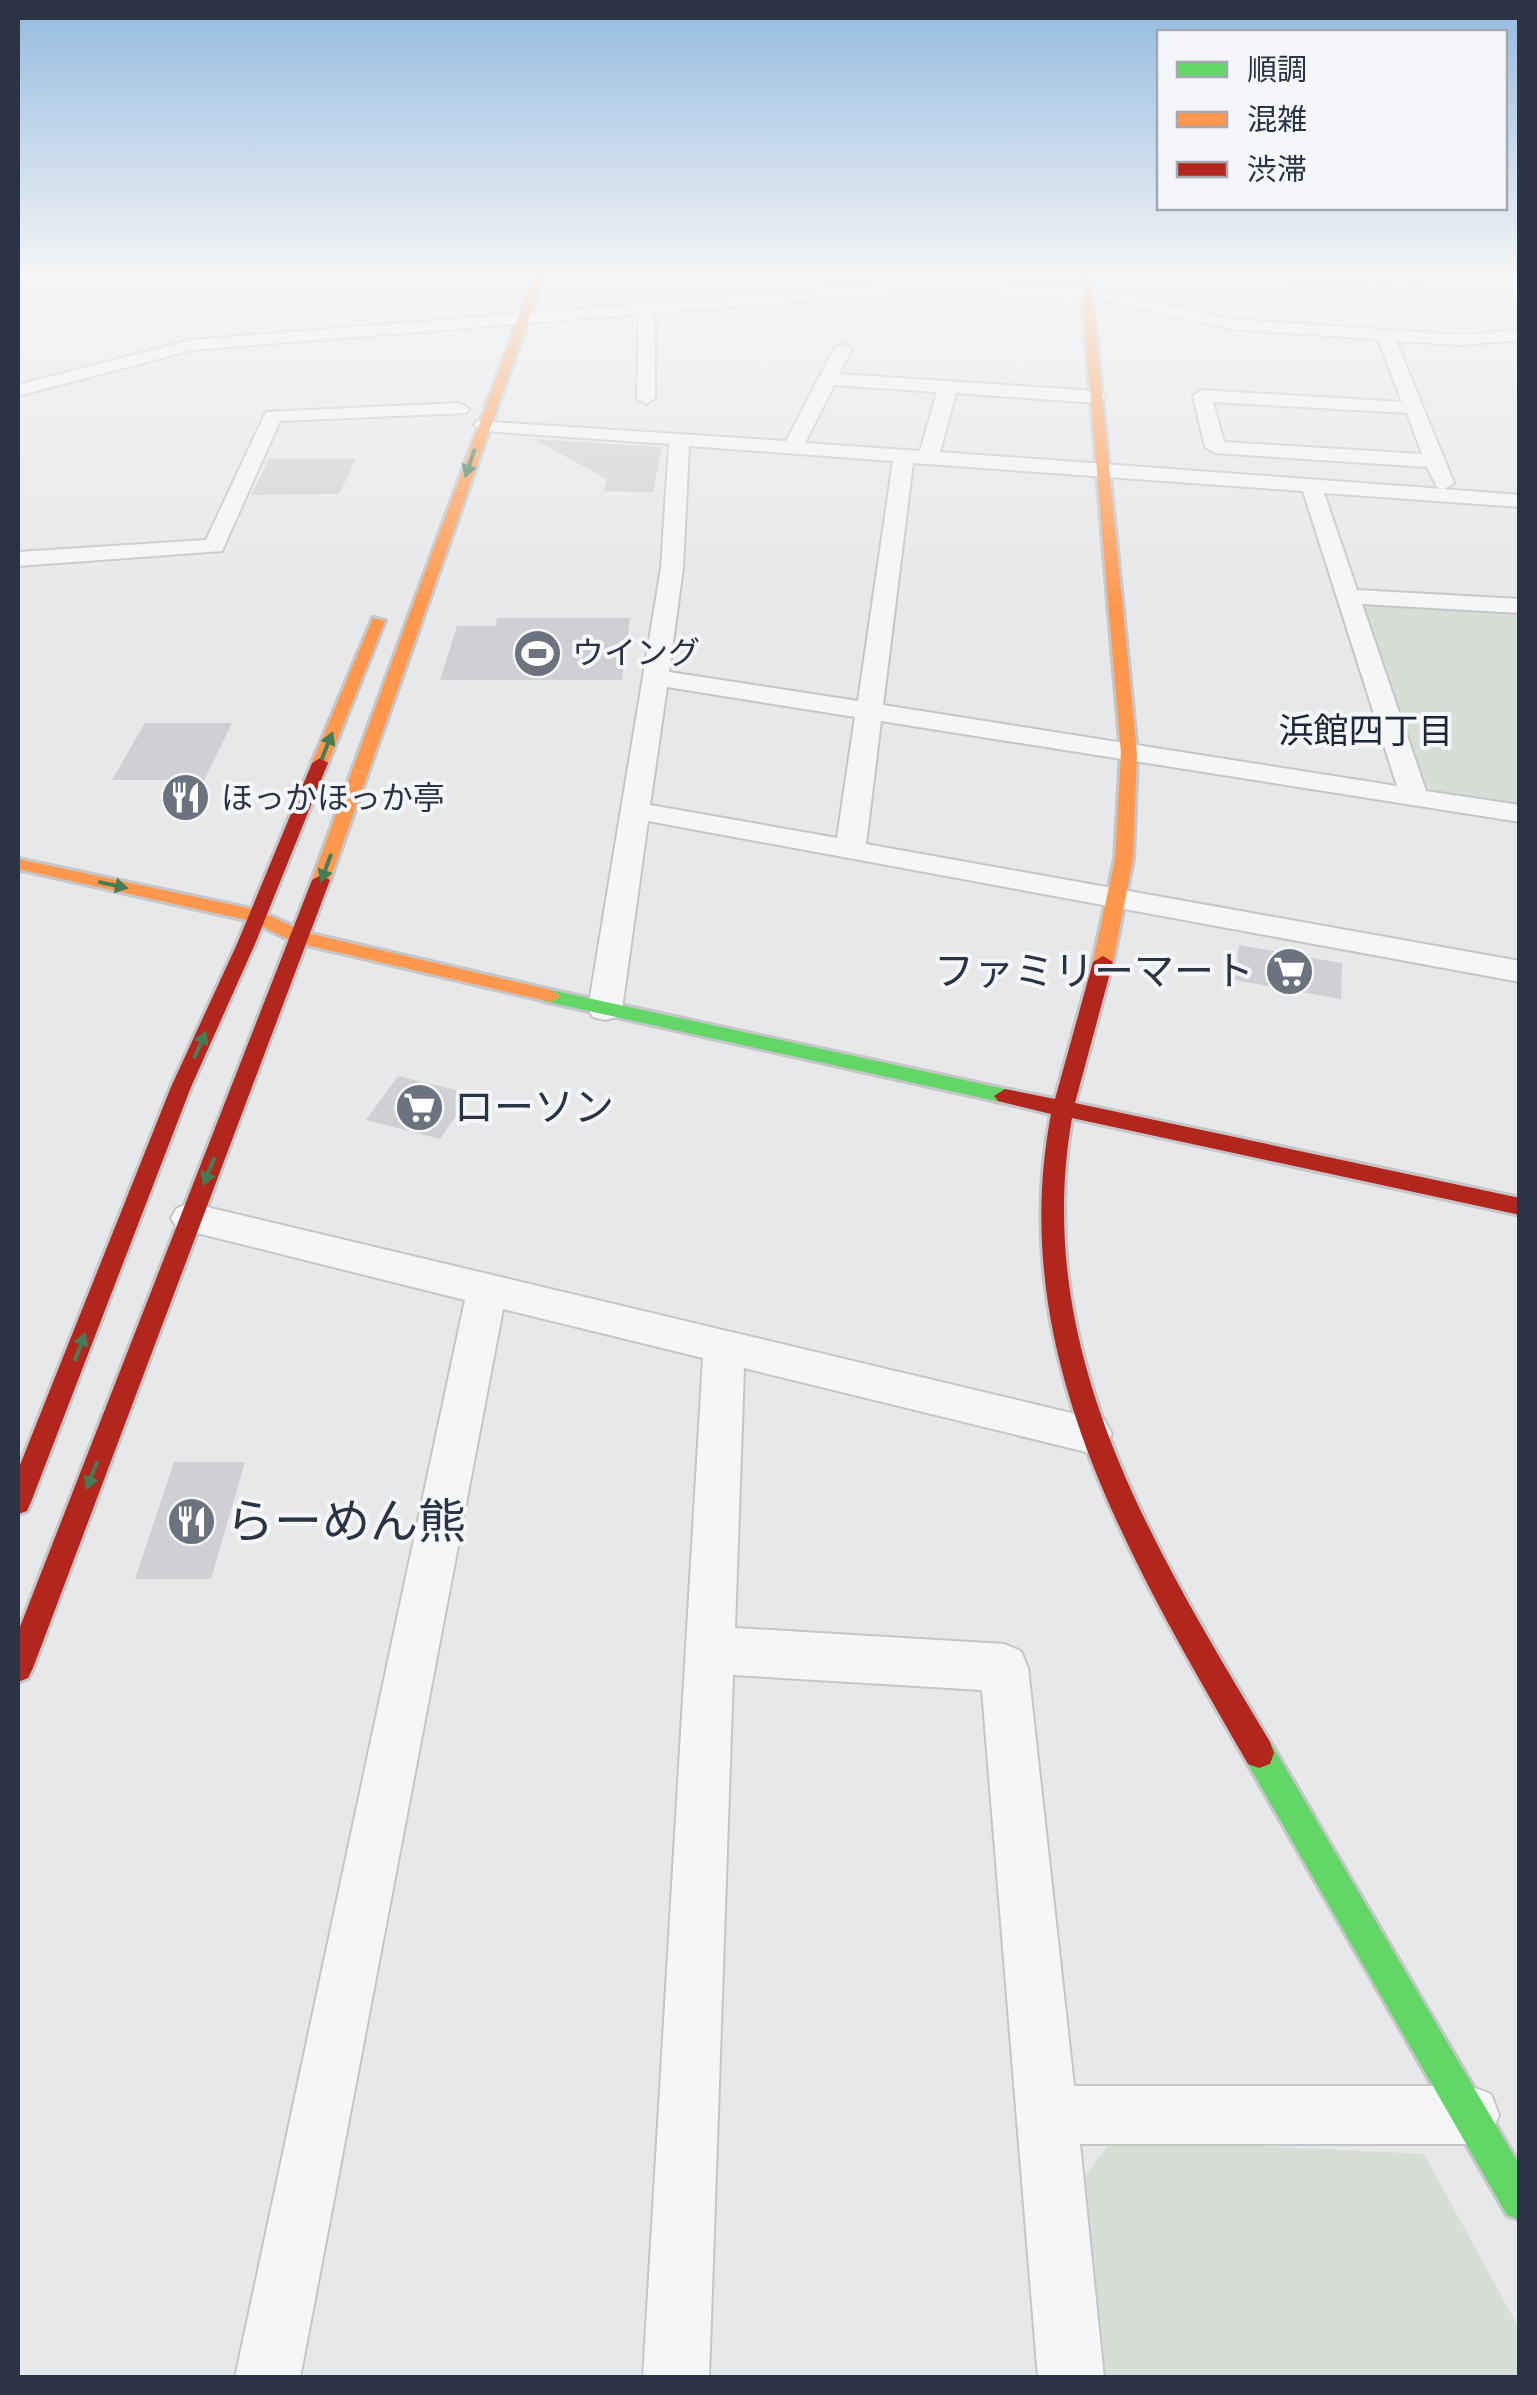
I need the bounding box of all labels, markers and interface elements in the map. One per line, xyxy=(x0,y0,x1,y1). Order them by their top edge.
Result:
legend xyxy=(1157,30,1507,210)
text: 順調 xyxy=(1247,48,1307,91)
text: 混雑 xyxy=(1247,98,1307,141)
text: 渋滞 xyxy=(1247,148,1307,191)
one-way arrow xyxy=(462,449,477,479)
sports icon: ウイング xyxy=(511,627,563,679)
place label: ウイング xyxy=(572,630,700,676)
district label: 浜館四丁目 xyxy=(1278,706,1454,756)
one-way arrow xyxy=(319,731,335,760)
restaurant icon: ほっかほっか亭 xyxy=(160,772,212,824)
place label: ほっかほっか亭 xyxy=(221,775,445,821)
one-way arrow xyxy=(318,854,333,884)
one-way arrow xyxy=(98,877,129,893)
place label: ファミリーマート xyxy=(934,942,1254,1000)
supermarket icon: ファミリーマート xyxy=(1263,945,1315,997)
one-way arrow xyxy=(192,1030,208,1060)
place label: ローソン xyxy=(454,1078,614,1136)
supermarket icon: ローソン xyxy=(393,1081,445,1133)
one-way arrow xyxy=(200,1157,216,1187)
one-way arrow xyxy=(73,1331,88,1361)
one-way arrow xyxy=(84,1460,99,1490)
place label: らーめん熊 xyxy=(226,1487,466,1556)
restaurant icon: らーめん熊 xyxy=(165,1495,217,1547)

